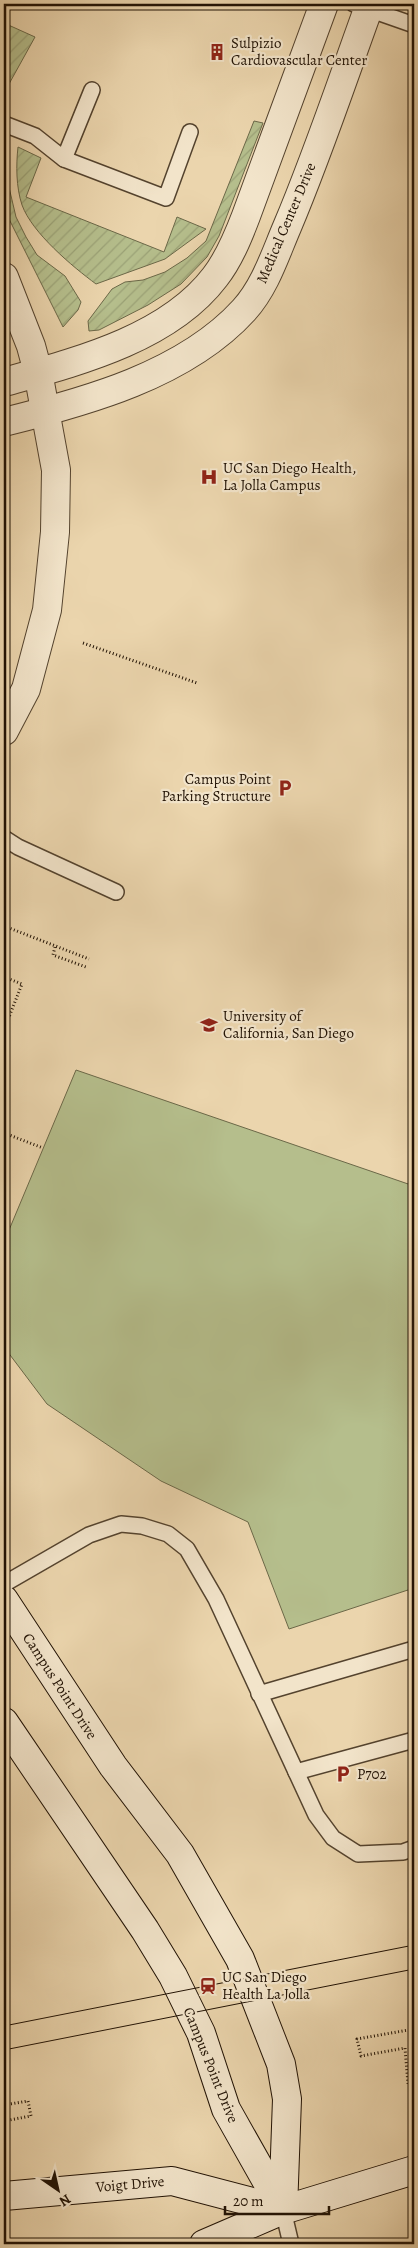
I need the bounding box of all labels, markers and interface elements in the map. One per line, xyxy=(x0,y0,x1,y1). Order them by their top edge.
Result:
place label: Sulpizio Cardiovascular Center xyxy=(231,33,367,70)
building icon: Sulpizio Cardiovascular Center xyxy=(207,42,227,62)
street label: Medical Center Drive xyxy=(252,159,321,286)
place label: UC San Diego Health, La Jolla Campus xyxy=(223,458,356,495)
hospital icon: UC San Diego Health, La Jolla Campus xyxy=(199,467,219,487)
place label: Campus Point Parking Structure xyxy=(161,769,271,806)
parking icon: Campus Point Parking Structure xyxy=(275,778,295,798)
place label: University of California, San Diego xyxy=(223,1006,354,1043)
school or university icon: University of California, San Diego xyxy=(199,1015,219,1035)
street label: Campus Point Drive xyxy=(18,1629,102,1743)
parking icon: P702 xyxy=(333,1764,353,1784)
place label: P702 xyxy=(357,1764,387,1784)
place label: UC San Diego Health La Jolla xyxy=(222,1967,310,2004)
station icon: UC San Diego Health La Jolla xyxy=(198,1976,218,1996)
street label: Campus Point Drive xyxy=(179,2004,243,2126)
north arrow xyxy=(32,2166,82,2216)
street label: Voigt Drive xyxy=(94,2171,165,2197)
scale bar xyxy=(225,2183,329,2215)
text: N xyxy=(55,2190,75,2211)
text: 20 m xyxy=(233,2191,264,2211)

